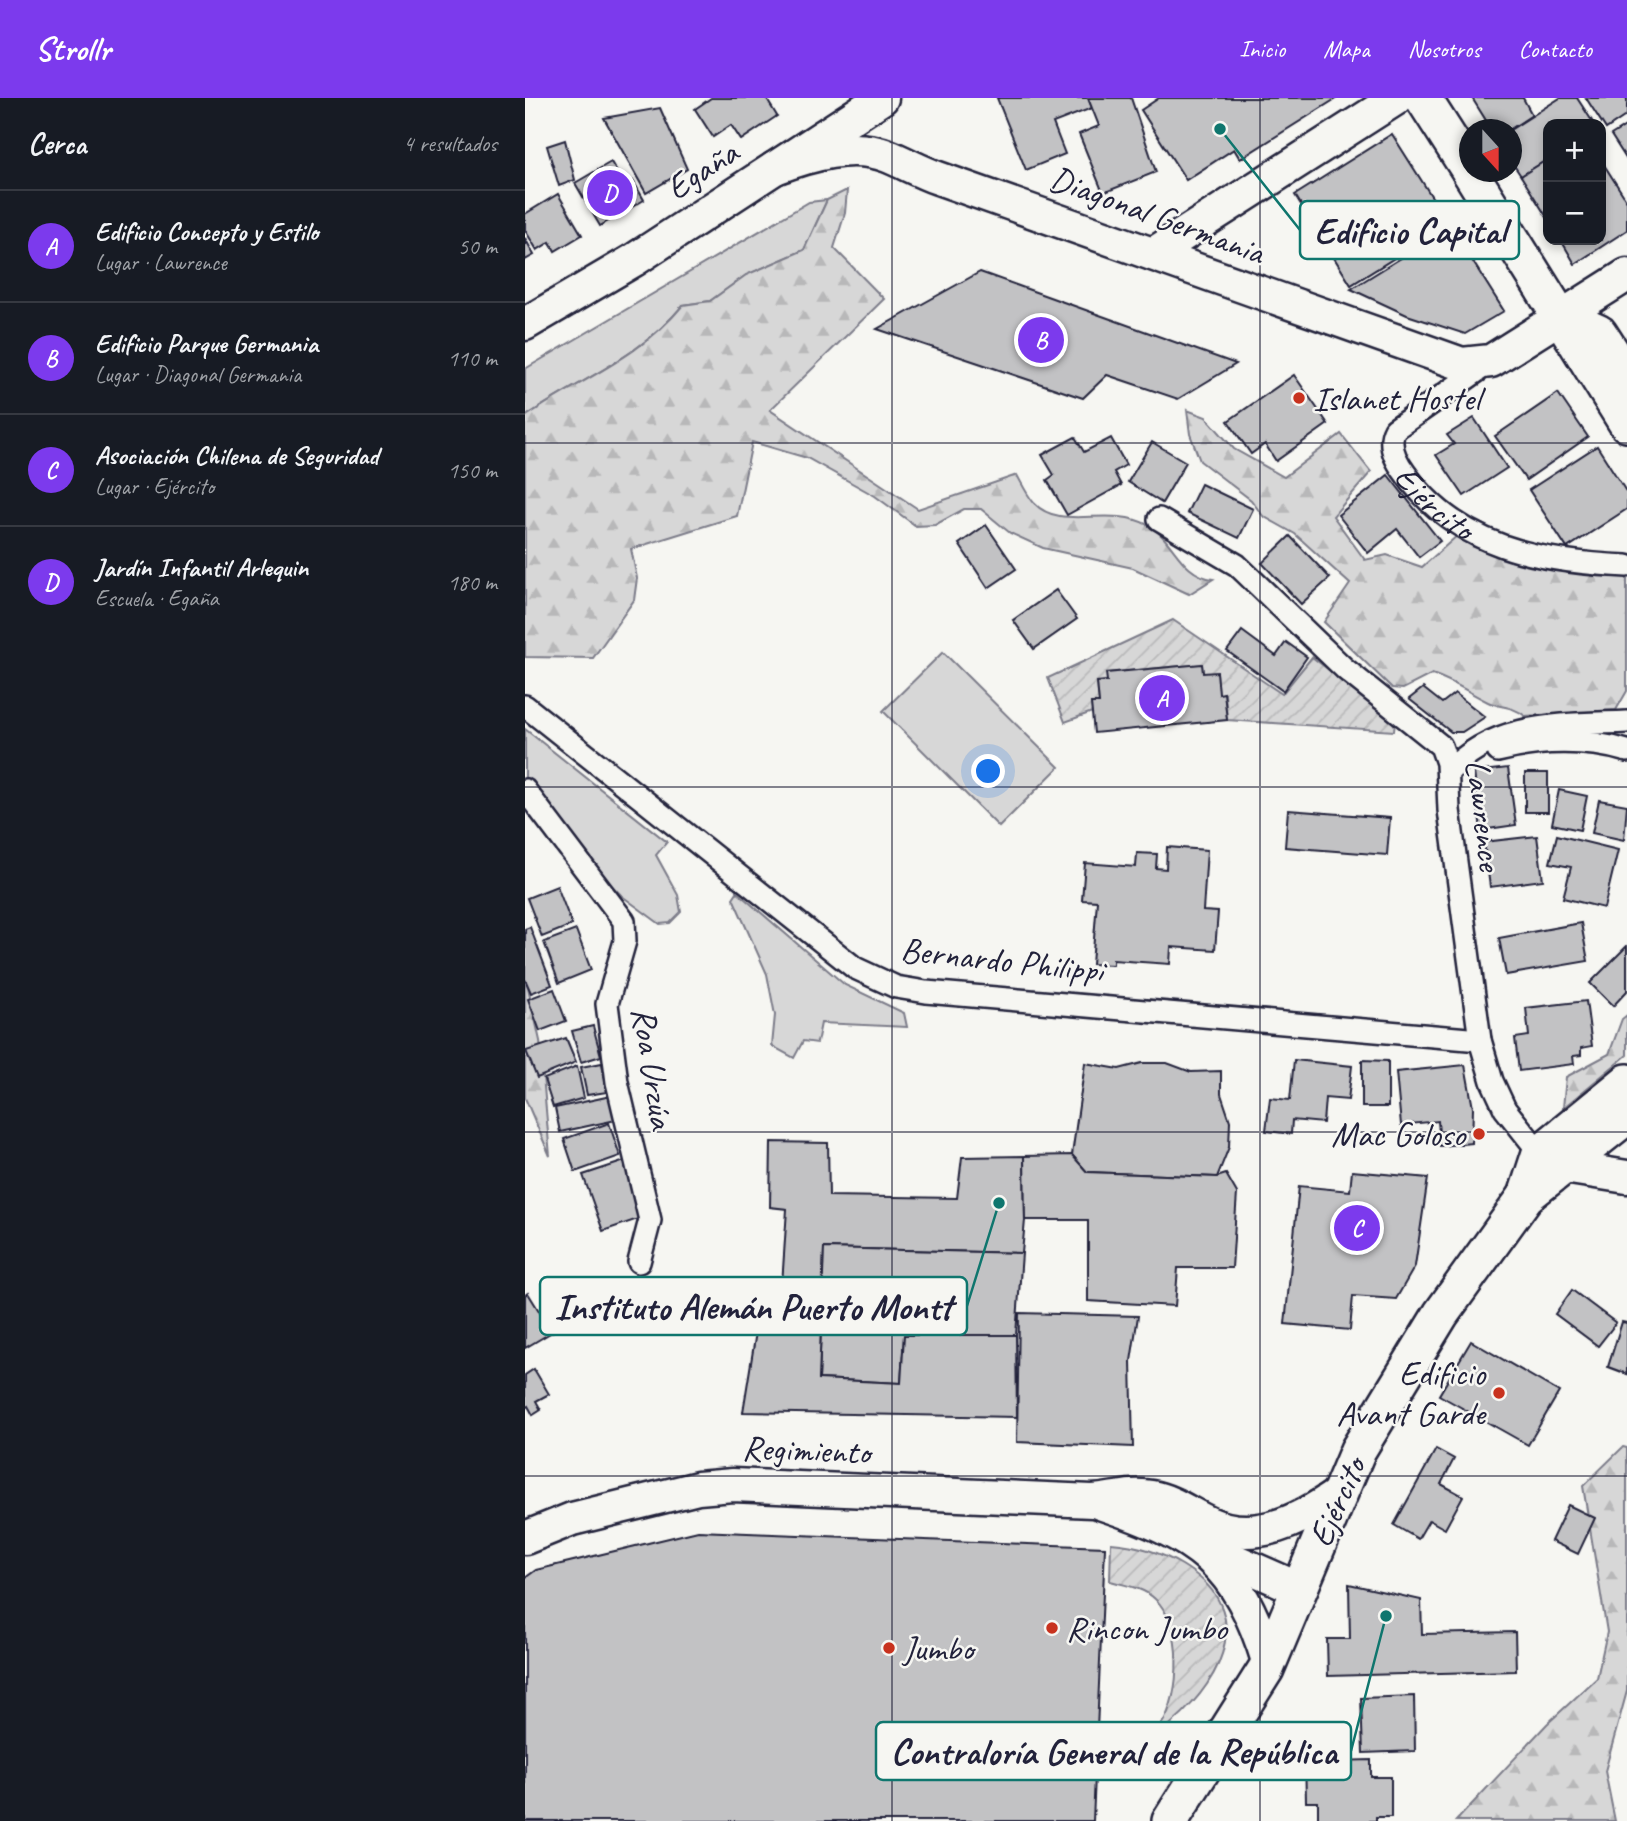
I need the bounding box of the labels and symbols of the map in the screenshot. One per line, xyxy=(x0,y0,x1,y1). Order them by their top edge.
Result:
north arrow xyxy=(1459,119,1522,182)
street label: Egaña xyxy=(657,129,749,210)
street label: Diagonal Germania xyxy=(1044,155,1272,275)
pin: D xyxy=(587,167,633,219)
callout: Edificio Capital xyxy=(1300,201,1519,259)
text: Edificio Capital xyxy=(1314,207,1512,254)
pin: B xyxy=(1018,314,1064,366)
place label: Islanet Hostel xyxy=(1313,376,1486,421)
marker: Islanet Hostel xyxy=(1291,390,1307,406)
street label: Ejército xyxy=(1384,456,1485,553)
pin: A xyxy=(1139,672,1185,724)
your location xyxy=(971,754,1005,788)
street label: Lawrence xyxy=(1455,757,1513,876)
street label: Bernardo Philippi xyxy=(899,927,1110,993)
street label: Roa Urzúa xyxy=(621,1004,685,1135)
place label: Mac Goloso xyxy=(1331,1112,1467,1157)
marker: Mac Goloso xyxy=(1471,1126,1487,1142)
pin: C xyxy=(1334,1202,1380,1254)
callout: Instituto Alemán Puerto Montt xyxy=(540,1277,967,1335)
text: Instituto Alemán Puerto Montt xyxy=(554,1283,958,1330)
place label: Edificio Avant Garde xyxy=(1336,1351,1488,1436)
marker: Edificio Avant Garde xyxy=(1491,1385,1507,1401)
street label: Regimiento xyxy=(741,1425,874,1475)
street label: Ejército xyxy=(1298,1447,1378,1553)
place label: Rincon Jumbo xyxy=(1066,1606,1228,1651)
marker: Rincon Jumbo xyxy=(1044,1620,1060,1636)
place label: Jumbo xyxy=(901,1626,977,1671)
marker: Jumbo xyxy=(881,1640,897,1656)
callout: Contraloría General de la República xyxy=(876,1722,1351,1780)
text: Contraloría General de la República xyxy=(891,1728,1340,1775)

